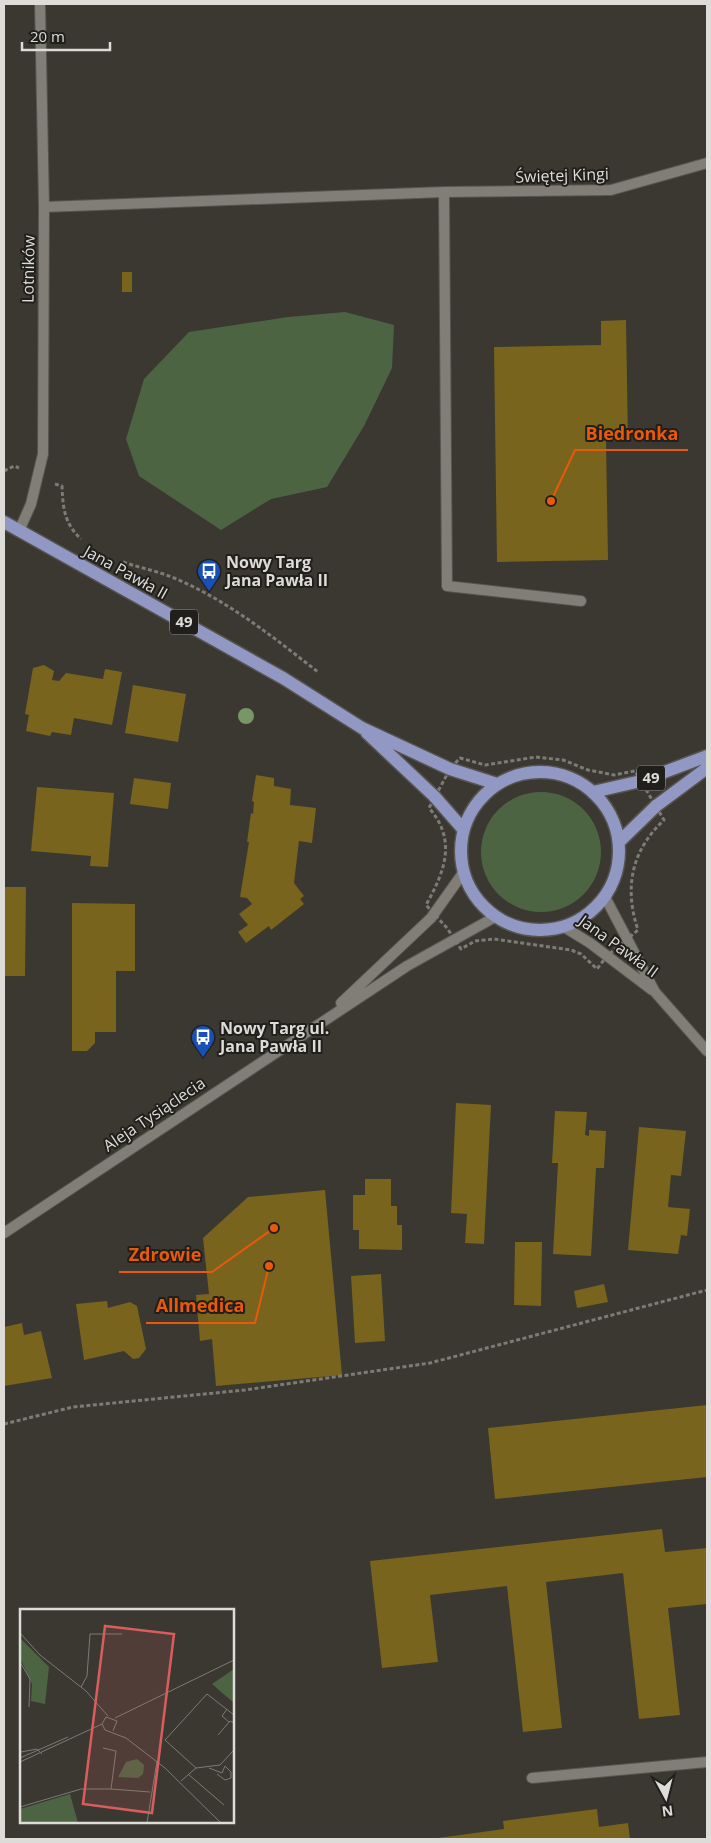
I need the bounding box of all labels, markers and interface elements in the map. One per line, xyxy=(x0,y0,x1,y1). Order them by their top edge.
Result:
scale bar xyxy=(22,20,110,52)
text: 20 m xyxy=(30,26,65,46)
street label: Świętej Kingi xyxy=(515,162,609,188)
street label: Lotników xyxy=(16,234,40,303)
callout: Biedronka xyxy=(575,417,688,450)
text: Biedronka xyxy=(586,421,678,445)
street label: Jana Pawła II xyxy=(78,539,172,604)
place label: Nowy Targ Jana Pawła II xyxy=(224,551,328,591)
bus stop icon: Nowy Targ Jana Pawła II xyxy=(196,558,222,592)
road number: 49 xyxy=(170,610,198,634)
road number: 49 xyxy=(637,766,665,790)
street label: Jana Pawła II xyxy=(573,909,663,982)
place label: Nowy Targ ul. Jana Pawła II xyxy=(218,1017,329,1057)
bus stop icon: Nowy Targ ul. Jana Pawła II xyxy=(190,1024,216,1058)
street label: Aleja Tysiąclecia xyxy=(99,1072,209,1156)
callout: Zdrowie xyxy=(119,1239,212,1272)
text: Zdrowie xyxy=(129,1242,201,1266)
callout: Allmedica xyxy=(146,1290,255,1323)
text: Allmedica xyxy=(156,1293,244,1317)
inset map xyxy=(20,1609,234,1823)
north arrow xyxy=(641,1773,691,1823)
text: N xyxy=(661,1801,674,1822)

